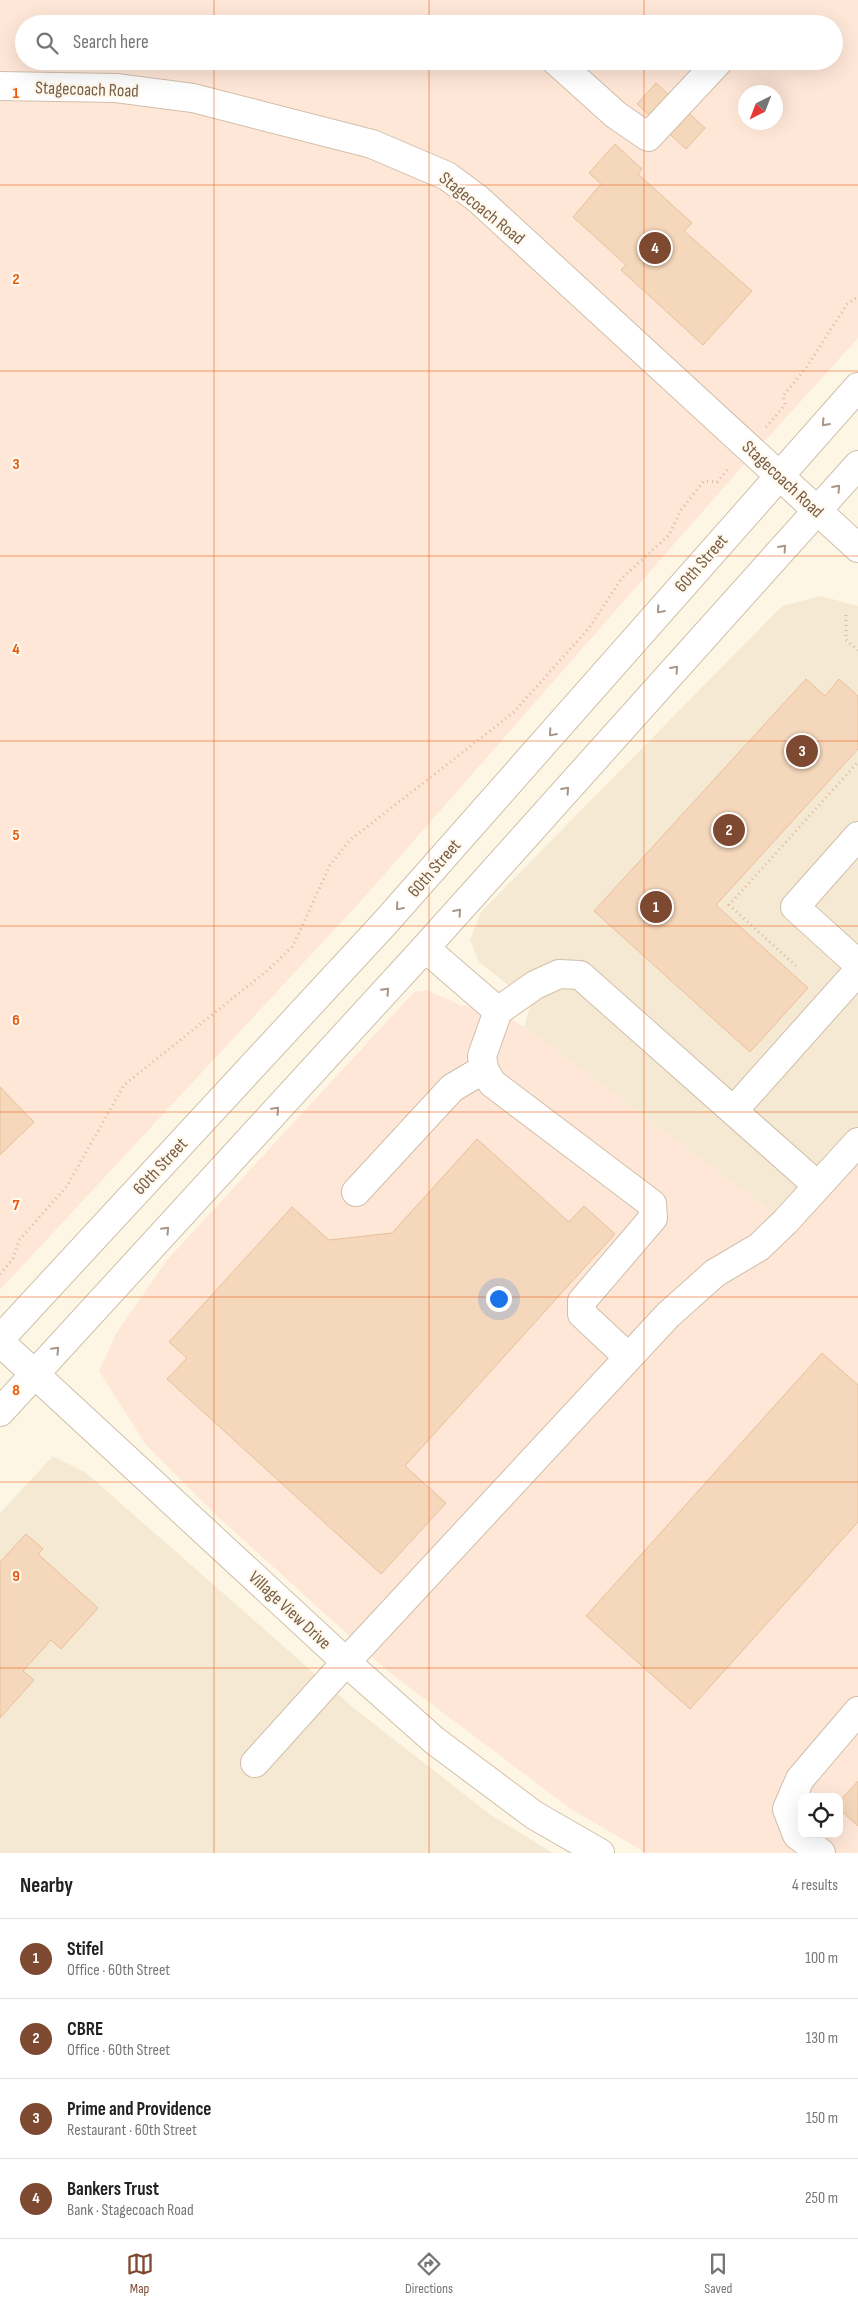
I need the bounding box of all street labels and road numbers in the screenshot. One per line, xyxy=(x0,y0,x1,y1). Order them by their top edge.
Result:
street label: Stagecoach Road xyxy=(35,77,139,102)
street label: Stagecoach Road xyxy=(435,168,529,249)
street label: Stagecoach Road xyxy=(738,436,828,522)
street label: 60th Street xyxy=(671,530,733,597)
street label: 60th Street xyxy=(404,835,466,902)
street label: 60th Street xyxy=(129,1133,192,1199)
street label: Village View Drive xyxy=(244,1567,335,1654)

